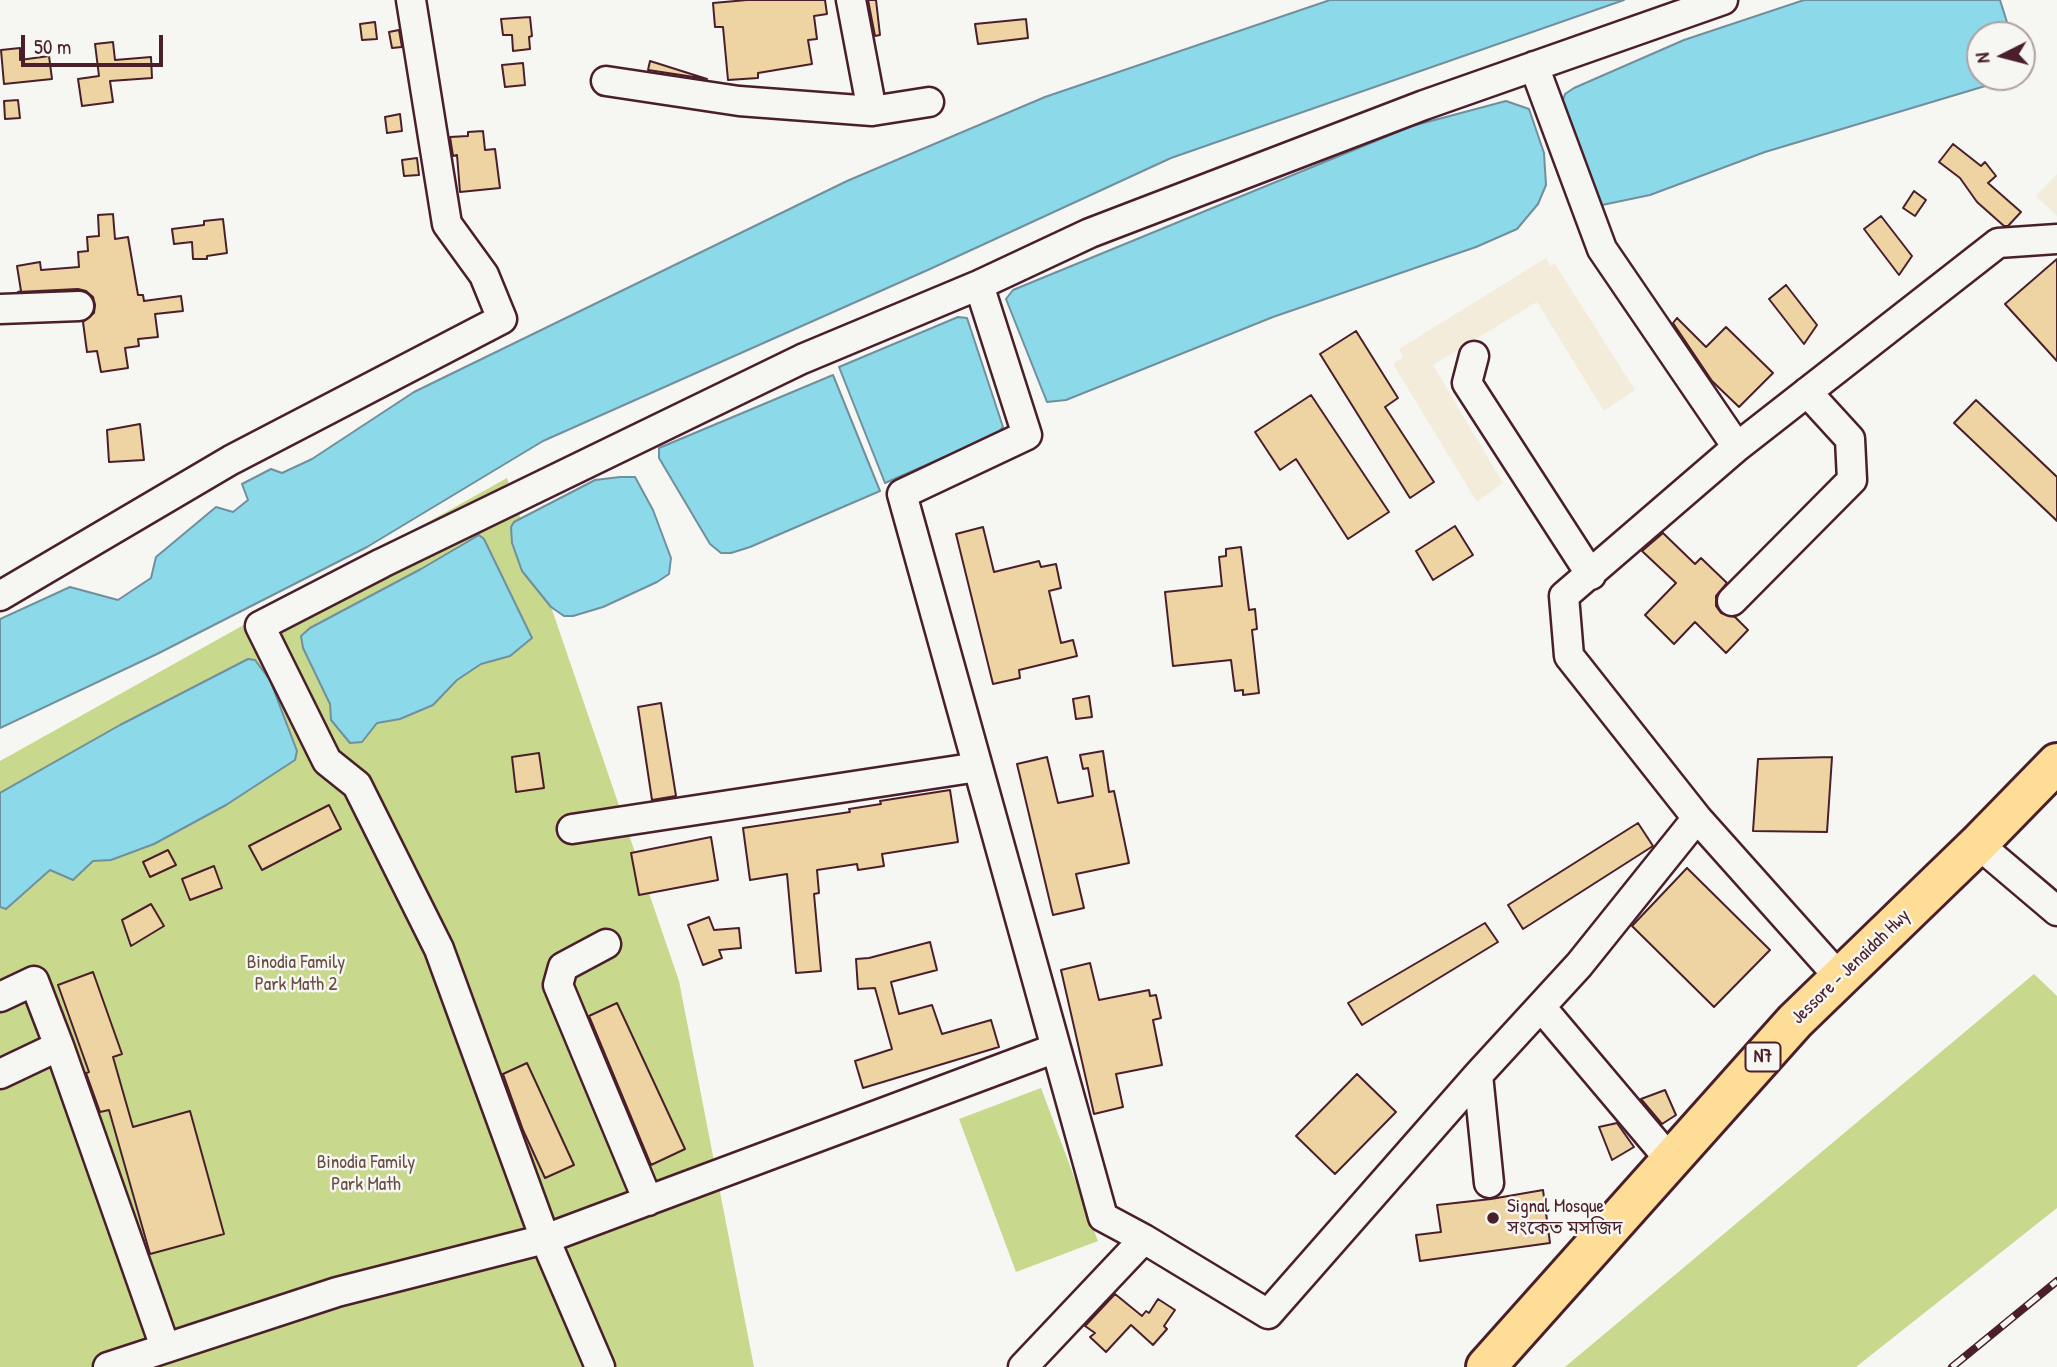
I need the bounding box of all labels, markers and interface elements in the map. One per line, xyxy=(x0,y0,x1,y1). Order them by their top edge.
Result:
scale bar xyxy=(24,21,166,65)
north arrow xyxy=(1966,21,2036,91)
text: 50 m xyxy=(34,32,71,61)
text: N xyxy=(1969,52,1996,64)
street label: Jessore - Jenaidah Hwy xyxy=(1787,905,1915,1029)
park label: Binodia Family Park Math 2 xyxy=(247,952,345,996)
road number: N7 xyxy=(1746,1042,1780,1072)
park label: Binodia Family Park Math xyxy=(317,1152,415,1196)
place label: Signal Mosque সংকেত মসজিদ xyxy=(1507,1196,1623,1240)
marker: Signal Mosque সংকেত মসজিদ xyxy=(1485,1210,1501,1226)

